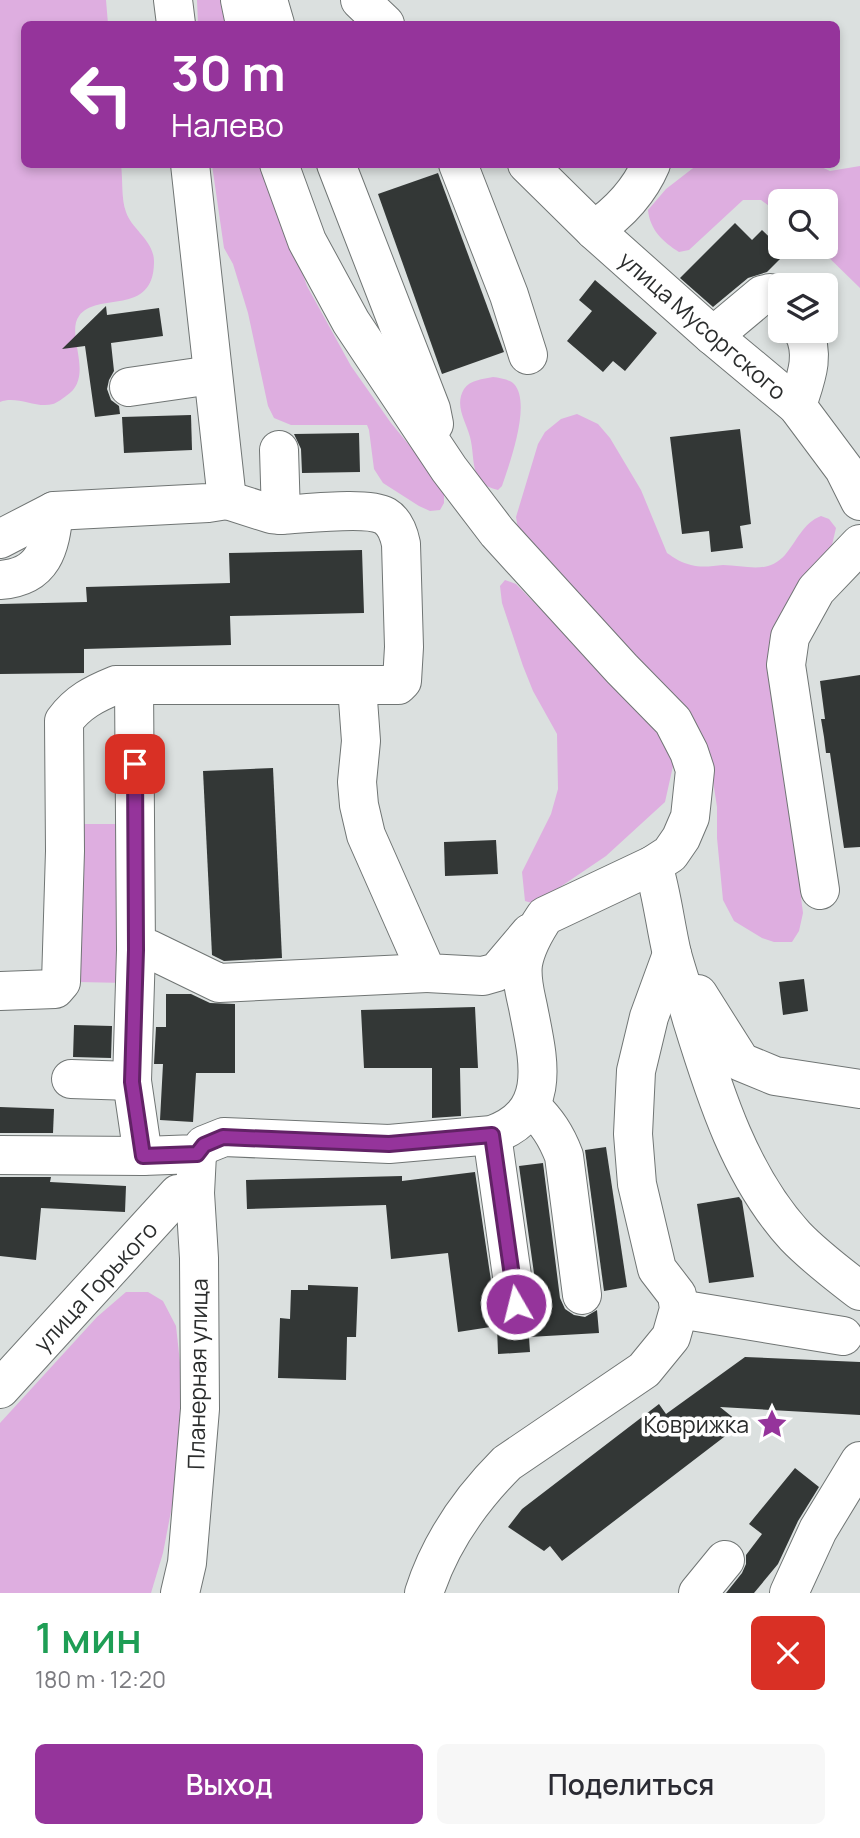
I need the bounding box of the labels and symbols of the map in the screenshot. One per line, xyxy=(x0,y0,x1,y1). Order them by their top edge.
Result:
street label: улица Мусоргского xyxy=(612,243,794,407)
pin xyxy=(105,734,165,794)
street label: улица Горького xyxy=(26,1214,164,1358)
position arrow xyxy=(479,1267,553,1341)
street label: Планерная улица xyxy=(179,1278,215,1470)
place icon: Коврижка xyxy=(755,1407,789,1441)
place label: Коврижка xyxy=(643,1408,749,1440)

